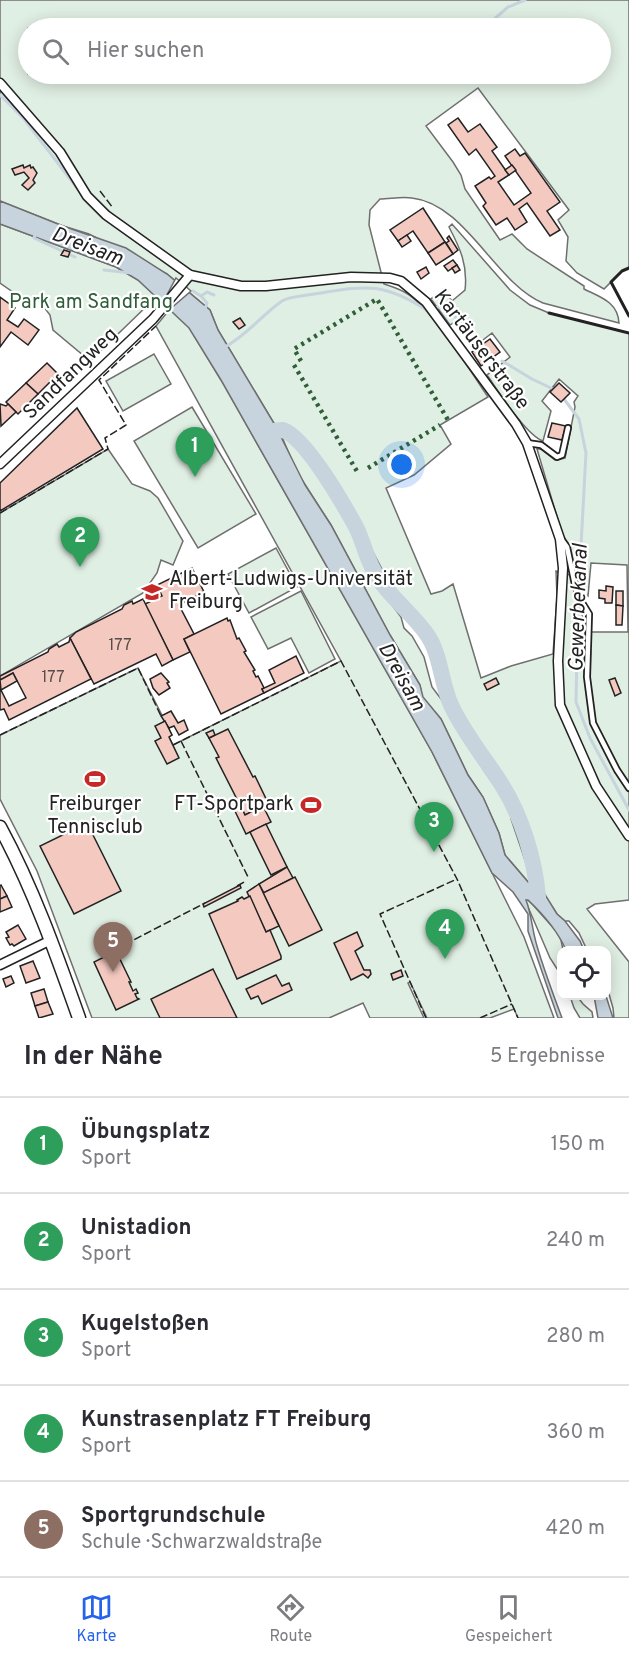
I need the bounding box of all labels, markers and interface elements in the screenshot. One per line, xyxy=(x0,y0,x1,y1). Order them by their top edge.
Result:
search box xyxy=(18,18,611,84)
icon: search xyxy=(39,35,72,68)
text: Hier suchen xyxy=(87,38,204,65)
water label: Dreisam xyxy=(47,221,127,273)
street label: Kartäuserstraße xyxy=(427,285,535,415)
park label: Park am Sandfang xyxy=(9,290,173,316)
street label: Sandfangweg xyxy=(18,322,124,426)
pin: 1 xyxy=(176,428,214,477)
your location xyxy=(387,450,416,479)
pin: 2 xyxy=(60,518,100,567)
water label: Gewerbekanal xyxy=(563,542,595,673)
place label: Albert-Ludwigs-Universität Freiburg xyxy=(169,567,413,616)
school or university icon: Albert-Ludwigs-Universität Freiburg xyxy=(140,580,164,604)
house number: 177 xyxy=(108,636,132,656)
water label: Dreisam xyxy=(371,638,431,717)
house number: 177 xyxy=(41,668,65,688)
sports icon: Freiburger Tennisclub xyxy=(83,767,107,791)
place label: Freiburger Tennisclub xyxy=(47,792,143,841)
place label: FT-Sportpark xyxy=(174,792,294,818)
sports icon: FT-Sportpark xyxy=(299,793,323,817)
pin: 3 xyxy=(414,802,454,852)
pin: 4 xyxy=(426,910,464,959)
pin: 5 xyxy=(94,922,132,972)
map controls xyxy=(557,946,611,1000)
button: locate xyxy=(557,946,611,1000)
text: In der Nähe xyxy=(24,1041,163,1074)
text: 5 Ergebnisse xyxy=(490,1044,605,1070)
text: Übungsplatz xyxy=(81,1119,211,1146)
text: 1 xyxy=(40,1132,48,1158)
text: 150 m xyxy=(551,1132,605,1158)
text: Sport xyxy=(81,1146,131,1172)
text: Unistadion xyxy=(81,1215,192,1242)
text: 2 xyxy=(37,1228,50,1254)
text: 240 m xyxy=(546,1228,605,1254)
text: Sport xyxy=(81,1242,131,1268)
text: Kugelstoßen xyxy=(81,1311,209,1338)
text: 3 xyxy=(38,1324,50,1350)
text: 280 m xyxy=(546,1324,605,1350)
text: Sport xyxy=(81,1338,131,1364)
text: Kunstrasenplatz FT Freiburg xyxy=(81,1407,371,1434)
text: 4 xyxy=(37,1420,50,1446)
text: 360 m xyxy=(547,1420,605,1446)
text: Sport xyxy=(81,1434,131,1460)
text: Sportgrundschule xyxy=(81,1503,265,1530)
text: 5 xyxy=(37,1516,50,1542)
text: 420 m xyxy=(546,1516,605,1542)
text: Schule · Schwarzwaldstraße xyxy=(81,1530,322,1556)
tab: Karte xyxy=(76,1591,116,1647)
tab: Route xyxy=(269,1591,312,1647)
tab: Gespeichert xyxy=(465,1591,553,1647)

